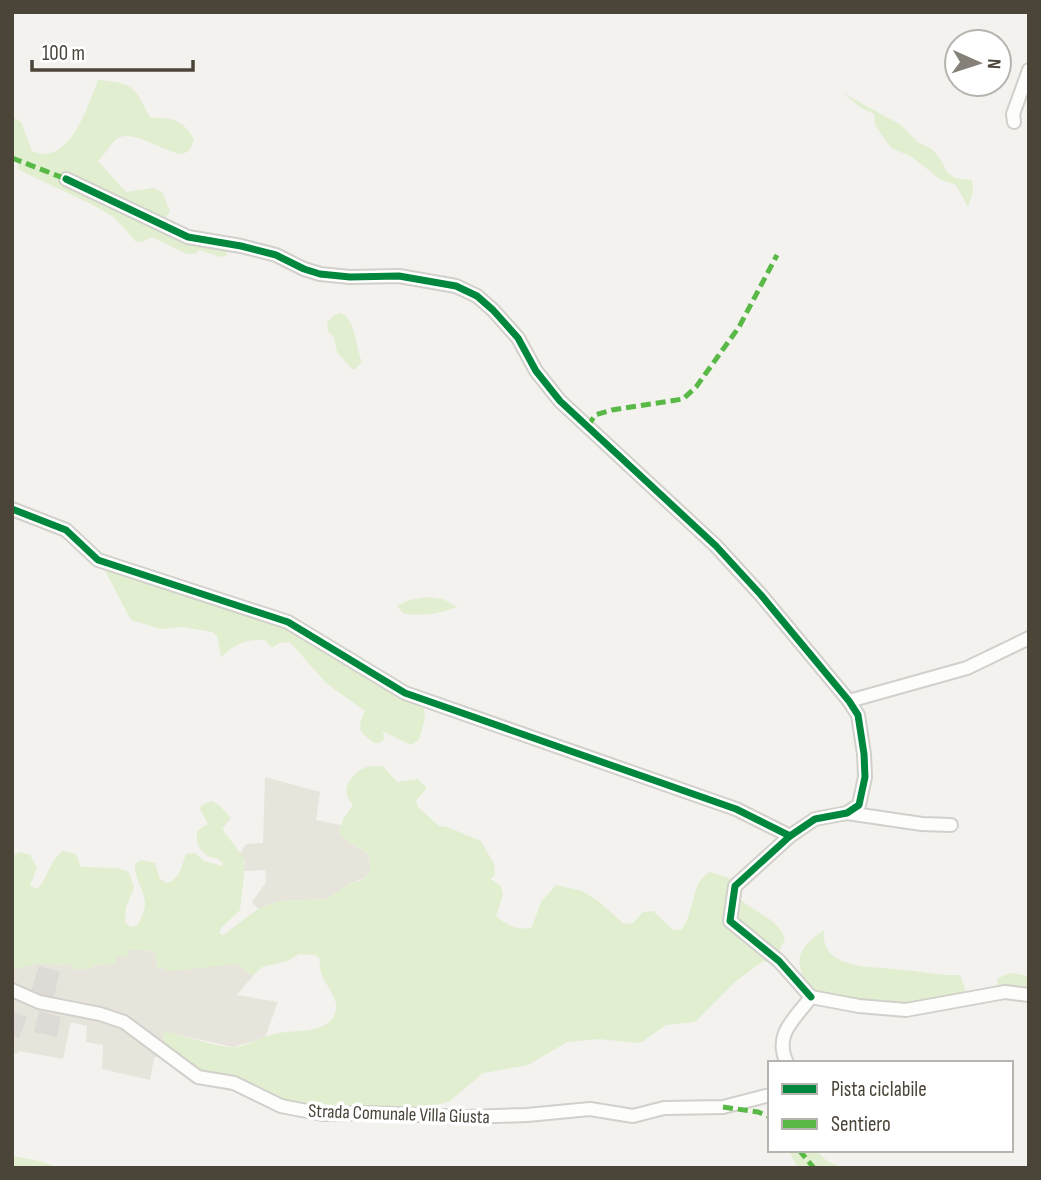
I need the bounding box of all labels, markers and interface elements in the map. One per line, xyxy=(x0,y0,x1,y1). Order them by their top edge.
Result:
scale bar xyxy=(32,28,192,72)
north arrow xyxy=(943,28,1013,98)
text: 100 m xyxy=(42,41,85,66)
text: N xyxy=(982,58,1005,69)
legend xyxy=(768,1061,1013,1152)
text: Pista ciclabile xyxy=(831,1077,927,1102)
street label: Strada Comunale Villa Giusta xyxy=(308,1100,490,1129)
text: Sentiero xyxy=(831,1112,891,1137)

